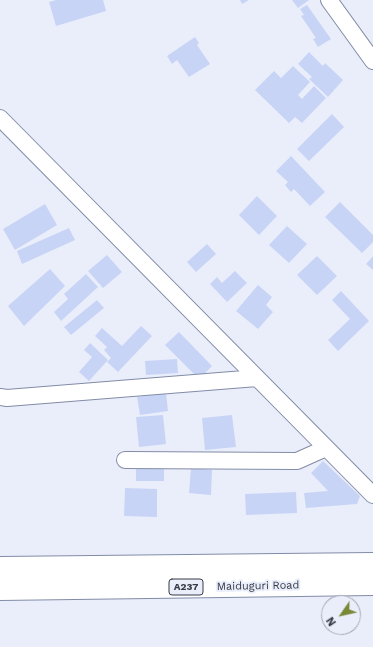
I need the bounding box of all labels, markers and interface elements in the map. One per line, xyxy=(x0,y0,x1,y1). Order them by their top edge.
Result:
road number: A237 xyxy=(169,579,203,595)
street label: Maiduguri Road xyxy=(216,579,300,593)
north arrow xyxy=(321,595,361,635)
text: N xyxy=(324,614,339,628)

